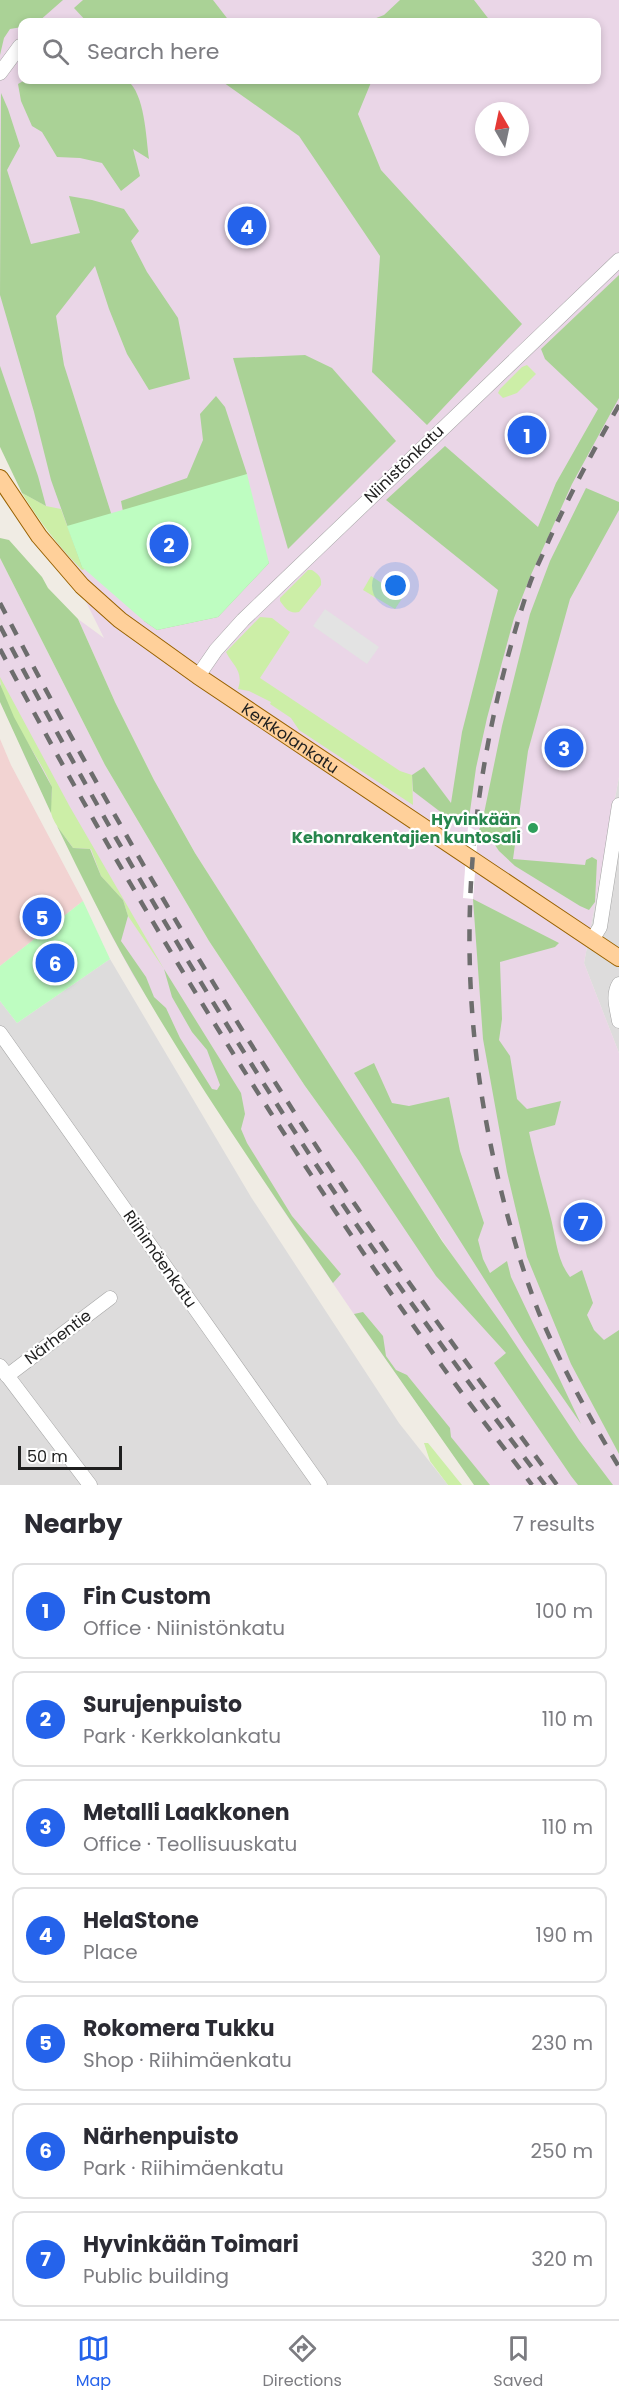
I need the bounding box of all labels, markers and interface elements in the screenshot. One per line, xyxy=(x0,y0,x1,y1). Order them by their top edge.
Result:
search box xyxy=(18,18,601,84)
icon: search xyxy=(39,35,72,68)
text: Search here xyxy=(87,36,220,67)
north arrow xyxy=(475,102,529,156)
pin: 4 xyxy=(228,204,266,248)
pin: 1 xyxy=(508,412,546,458)
street label: Niinistönkatu xyxy=(359,420,449,508)
pin: 2 xyxy=(150,522,188,566)
your location xyxy=(381,571,410,600)
street label: Kerkkolankatu xyxy=(237,697,343,779)
pin: 3 xyxy=(544,726,584,771)
place label: Hyvinkään Kehonrakentajien kuntosali xyxy=(292,808,521,849)
marker: Hyvinkään Kehonrakentajien kuntosali xyxy=(526,821,540,835)
pin: 5 xyxy=(22,894,62,940)
pin: 6 xyxy=(36,940,74,986)
pin: 7 xyxy=(564,1200,602,1244)
street label: Riihimäenkatu xyxy=(118,1206,202,1312)
street label: Närhentie xyxy=(20,1304,96,1370)
scale bar xyxy=(18,1443,122,1470)
text: 50 m xyxy=(27,1445,68,1468)
text: Nearby xyxy=(24,1506,122,1542)
text: 7 results xyxy=(513,1510,595,1538)
text: Fin Custom xyxy=(83,1581,211,1612)
text: 1 xyxy=(42,1597,49,1625)
text: 100 m xyxy=(536,1597,593,1625)
text: Office · Niinistönkatu xyxy=(83,1614,285,1642)
text: Surujenpuisto xyxy=(83,1689,242,1720)
text: 2 xyxy=(40,1705,51,1733)
text: 110 m xyxy=(542,1705,593,1733)
text: Park · Kerkkolankatu xyxy=(83,1722,281,1750)
text: Metalli Laakkonen xyxy=(83,1797,290,1828)
text: 3 xyxy=(39,1813,52,1841)
text: 110 m xyxy=(542,1813,593,1841)
text: Office · Teollisuuskatu xyxy=(83,1830,297,1858)
text: HelaStone xyxy=(83,1905,199,1936)
text: 4 xyxy=(39,1921,52,1949)
text: 190 m xyxy=(536,1921,593,1949)
text: Place xyxy=(83,1938,138,1966)
text: Rokomera Tukku xyxy=(83,2013,275,2044)
text: 5 xyxy=(39,2029,52,2057)
text: 230 m xyxy=(531,2029,593,2057)
text: Shop · Riihimäenkatu xyxy=(83,2046,292,2074)
text: Närhenpuisto xyxy=(83,2121,239,2152)
text: 6 xyxy=(39,2137,52,2165)
text: 250 m xyxy=(530,2137,593,2165)
text: Park · Riihimäenkatu xyxy=(83,2154,284,2182)
text: Hyvinkään Toimari xyxy=(83,2229,299,2260)
text: 7 xyxy=(40,2245,51,2273)
text: 320 m xyxy=(531,2245,593,2273)
text: Public building xyxy=(83,2262,229,2290)
tab: Map xyxy=(76,2332,111,2393)
tab: Directions xyxy=(263,2332,342,2393)
tab: Saved xyxy=(493,2332,543,2393)

